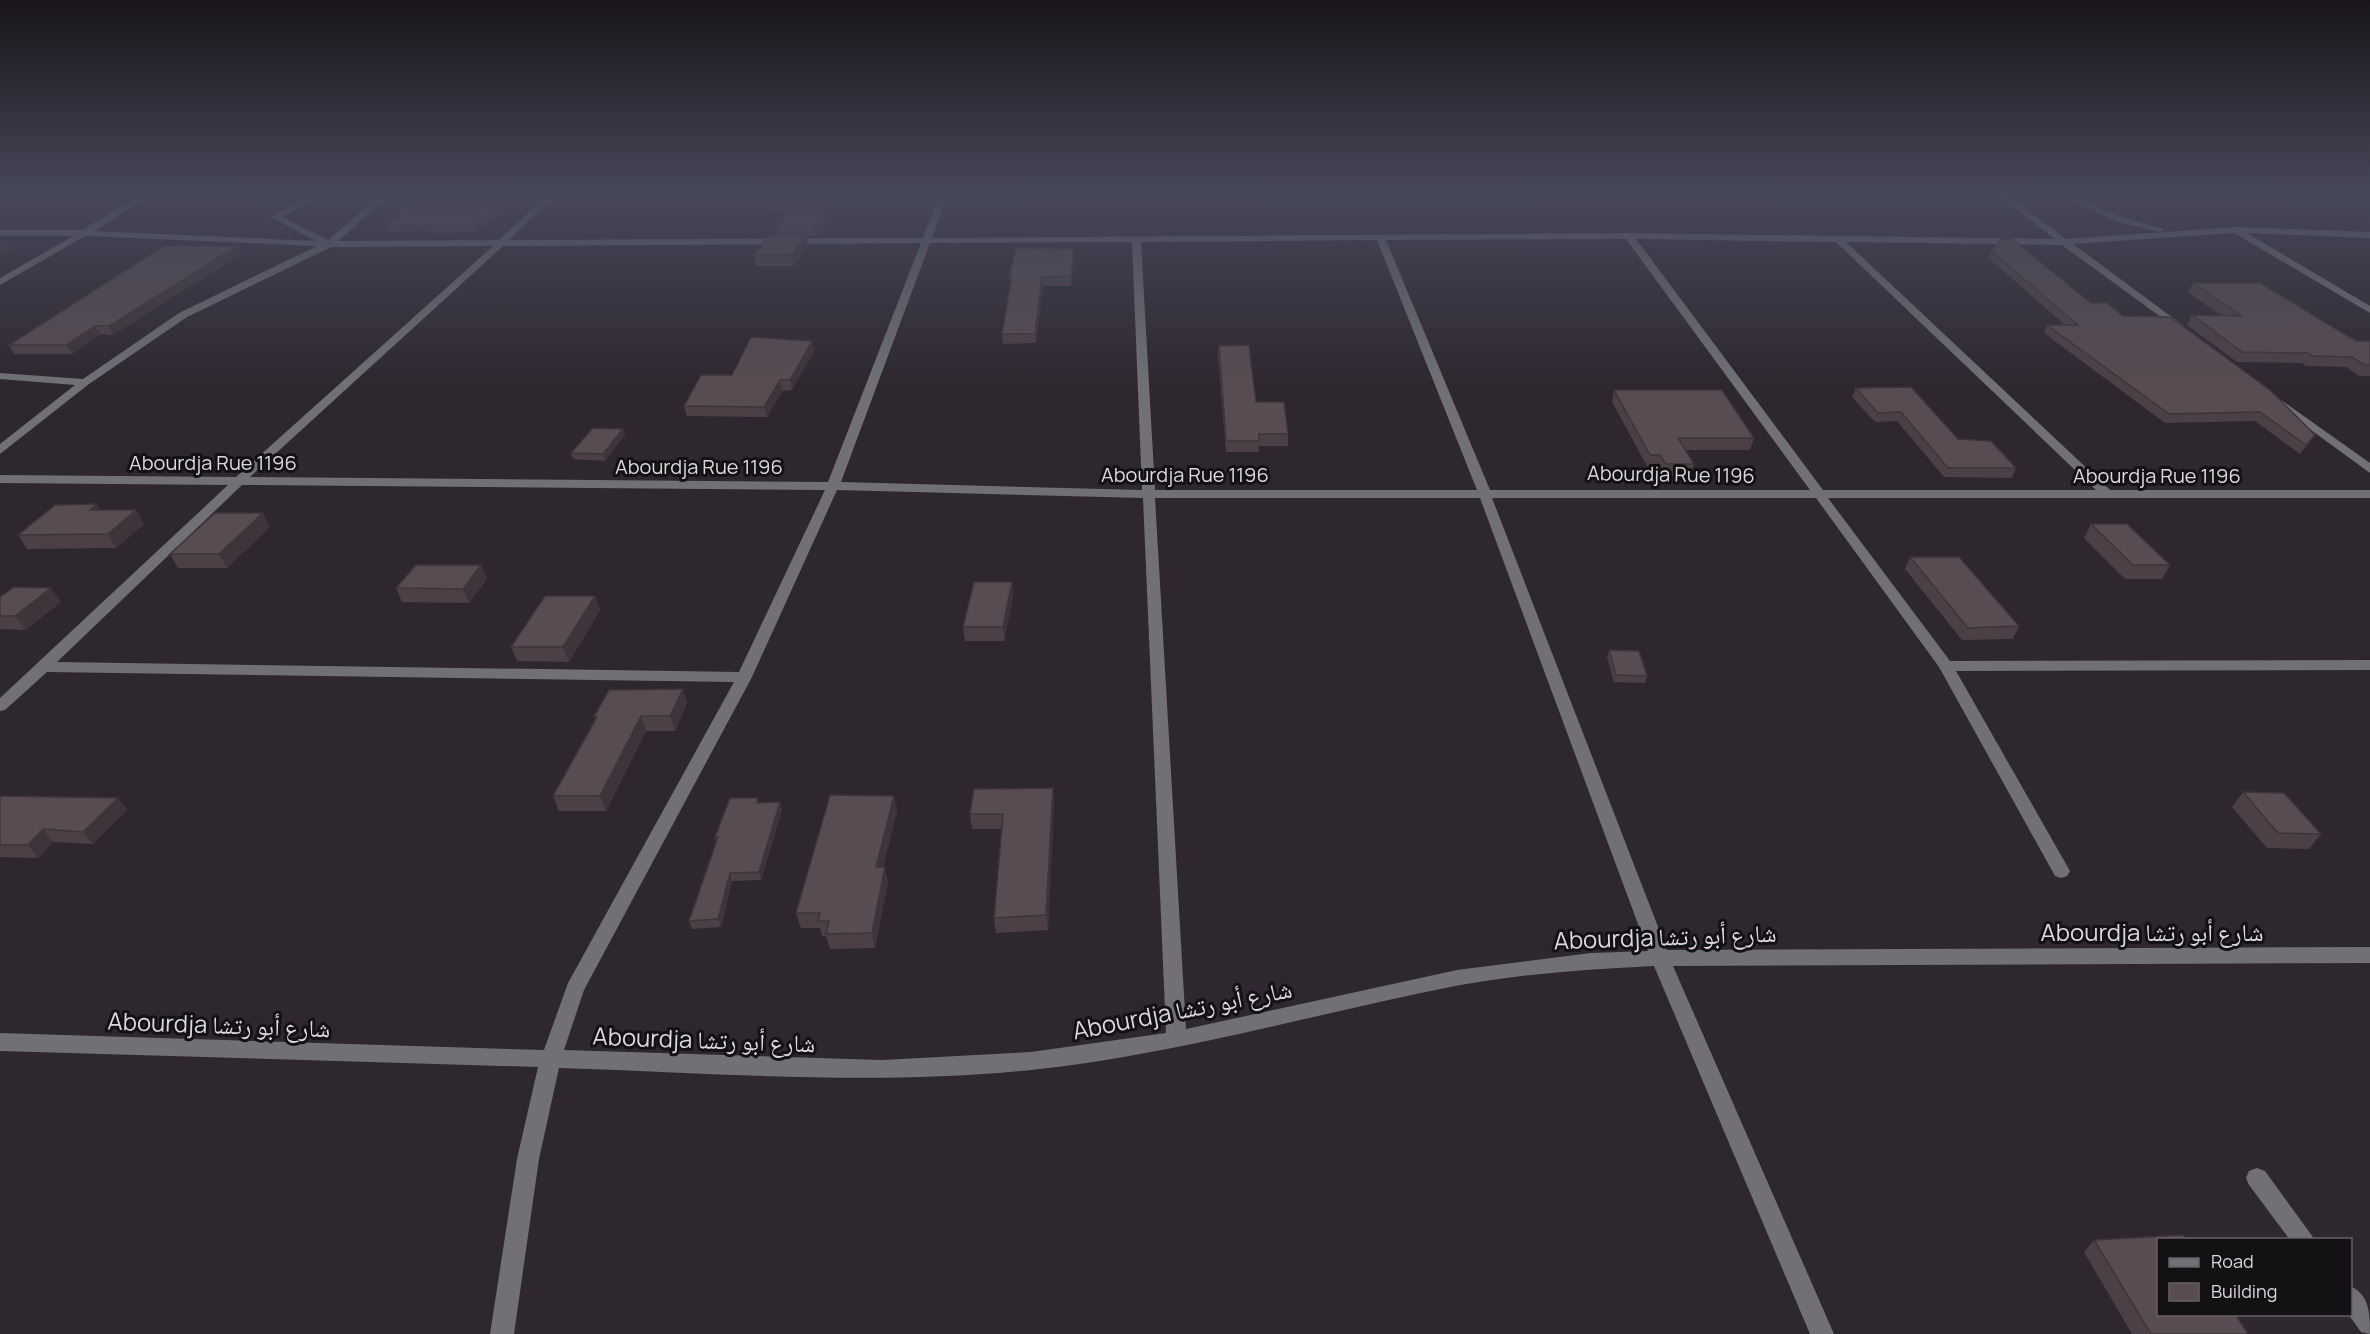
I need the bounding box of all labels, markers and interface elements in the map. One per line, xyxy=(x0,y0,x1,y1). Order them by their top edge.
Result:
street label: Abourdja Rue 1196 xyxy=(129,449,297,476)
street label: Abourdja Rue 1196 xyxy=(615,453,783,480)
street label: Abourdja Rue 1196 xyxy=(1587,459,1755,489)
street label: Abourdja Rue 1196 xyxy=(1101,461,1269,488)
street label: Abourdja Rue 1196 xyxy=(2073,462,2241,489)
street label: Abourdja شارع أبو رتشا xyxy=(2041,915,2263,948)
street label: Abourdja شارع أبو رتشا xyxy=(1553,916,1777,956)
street label: Abourdja شارع أبو رتشا xyxy=(1069,972,1295,1046)
street label: Abourdja شارع أبو رتشا xyxy=(107,1004,331,1044)
street label: Abourdja شارع أبو رتشا xyxy=(592,1019,816,1059)
legend xyxy=(2157,1238,2352,1316)
text: Road xyxy=(2211,1249,2254,1273)
text: Building xyxy=(2211,1279,2277,1303)

